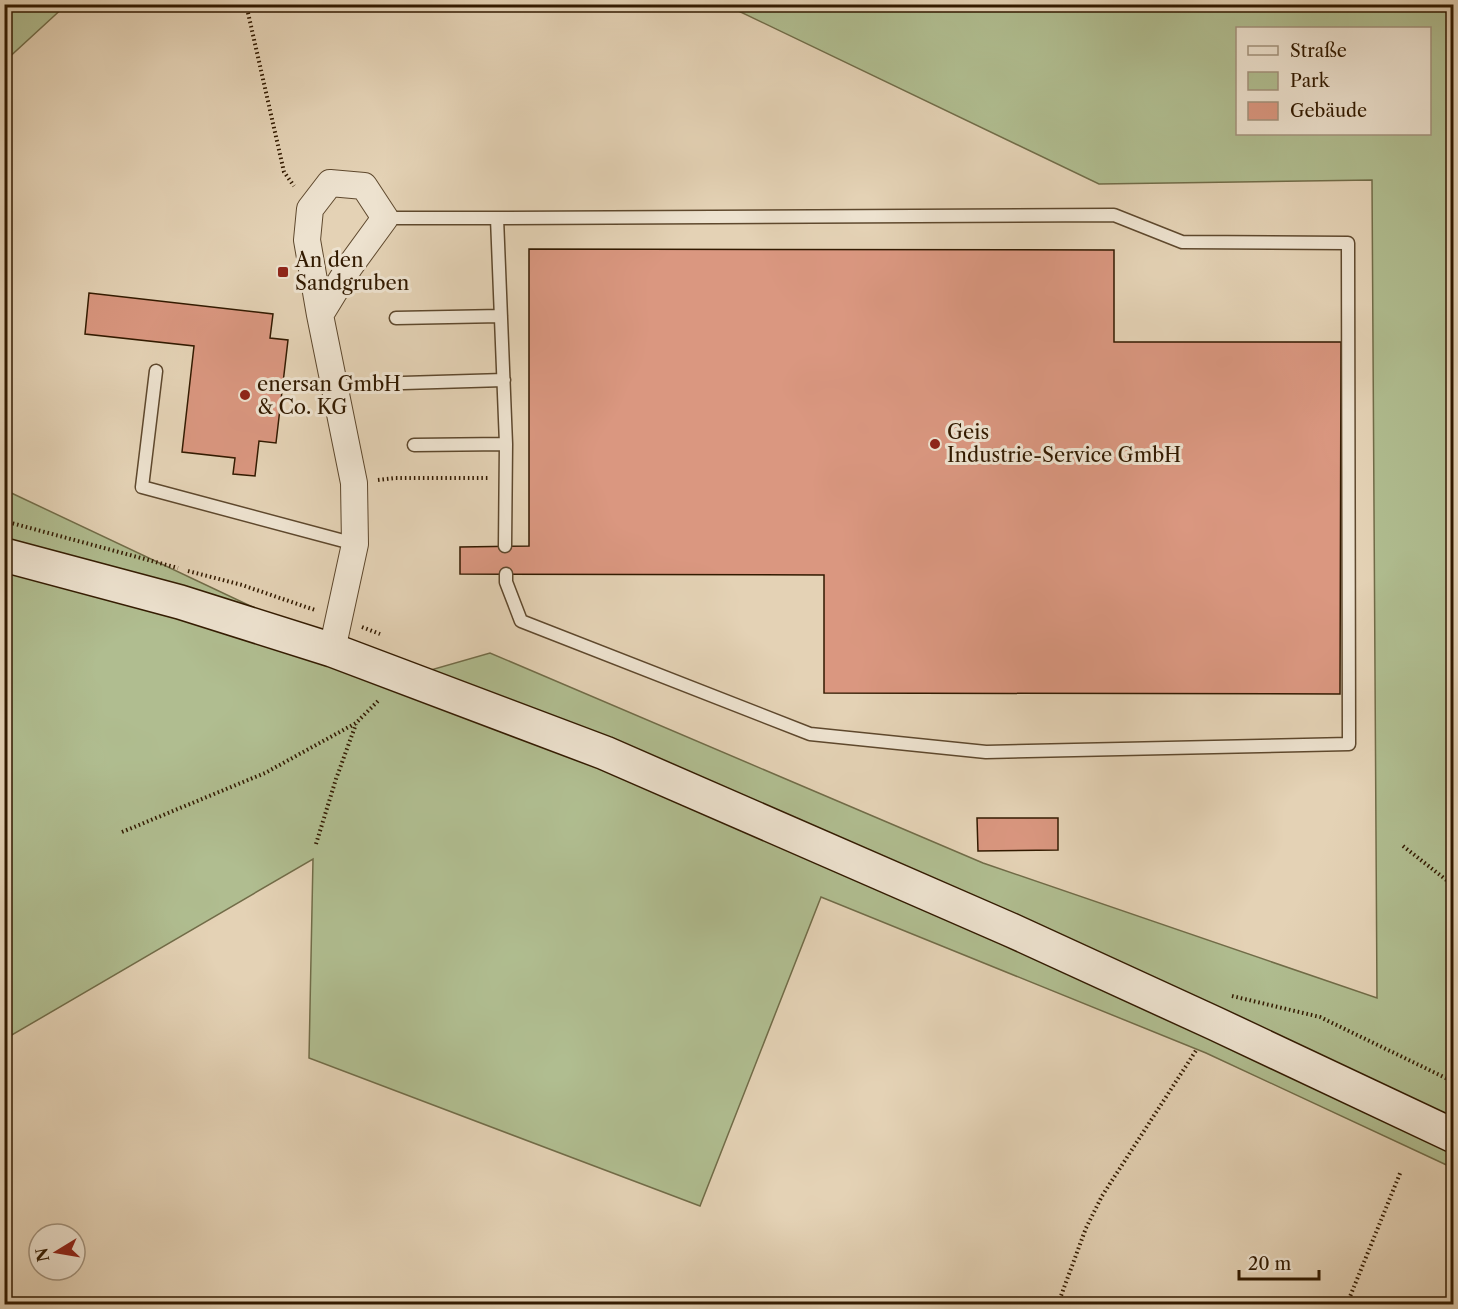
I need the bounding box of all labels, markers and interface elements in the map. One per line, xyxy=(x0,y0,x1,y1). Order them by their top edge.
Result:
legend xyxy=(1236,27,1431,135)
text: Straße xyxy=(1290,40,1347,62)
text: Park xyxy=(1290,70,1331,92)
text: Gebäude xyxy=(1290,100,1367,122)
place label: An den Sandgruben xyxy=(294,248,410,295)
marker: An den Sandgruben xyxy=(276,265,290,279)
place label: enersan GmbH & Co. KG xyxy=(257,372,401,419)
marker: enersan GmbH & Co. KG xyxy=(238,388,252,402)
place label: Geis Industrie-Service GmbH xyxy=(947,420,1181,467)
marker: Geis Industrie-Service GmbH xyxy=(928,437,942,451)
north arrow xyxy=(27,1222,87,1282)
scale bar xyxy=(1239,1243,1318,1281)
text: N xyxy=(31,1246,53,1264)
text: 20 m xyxy=(1248,1253,1292,1275)

